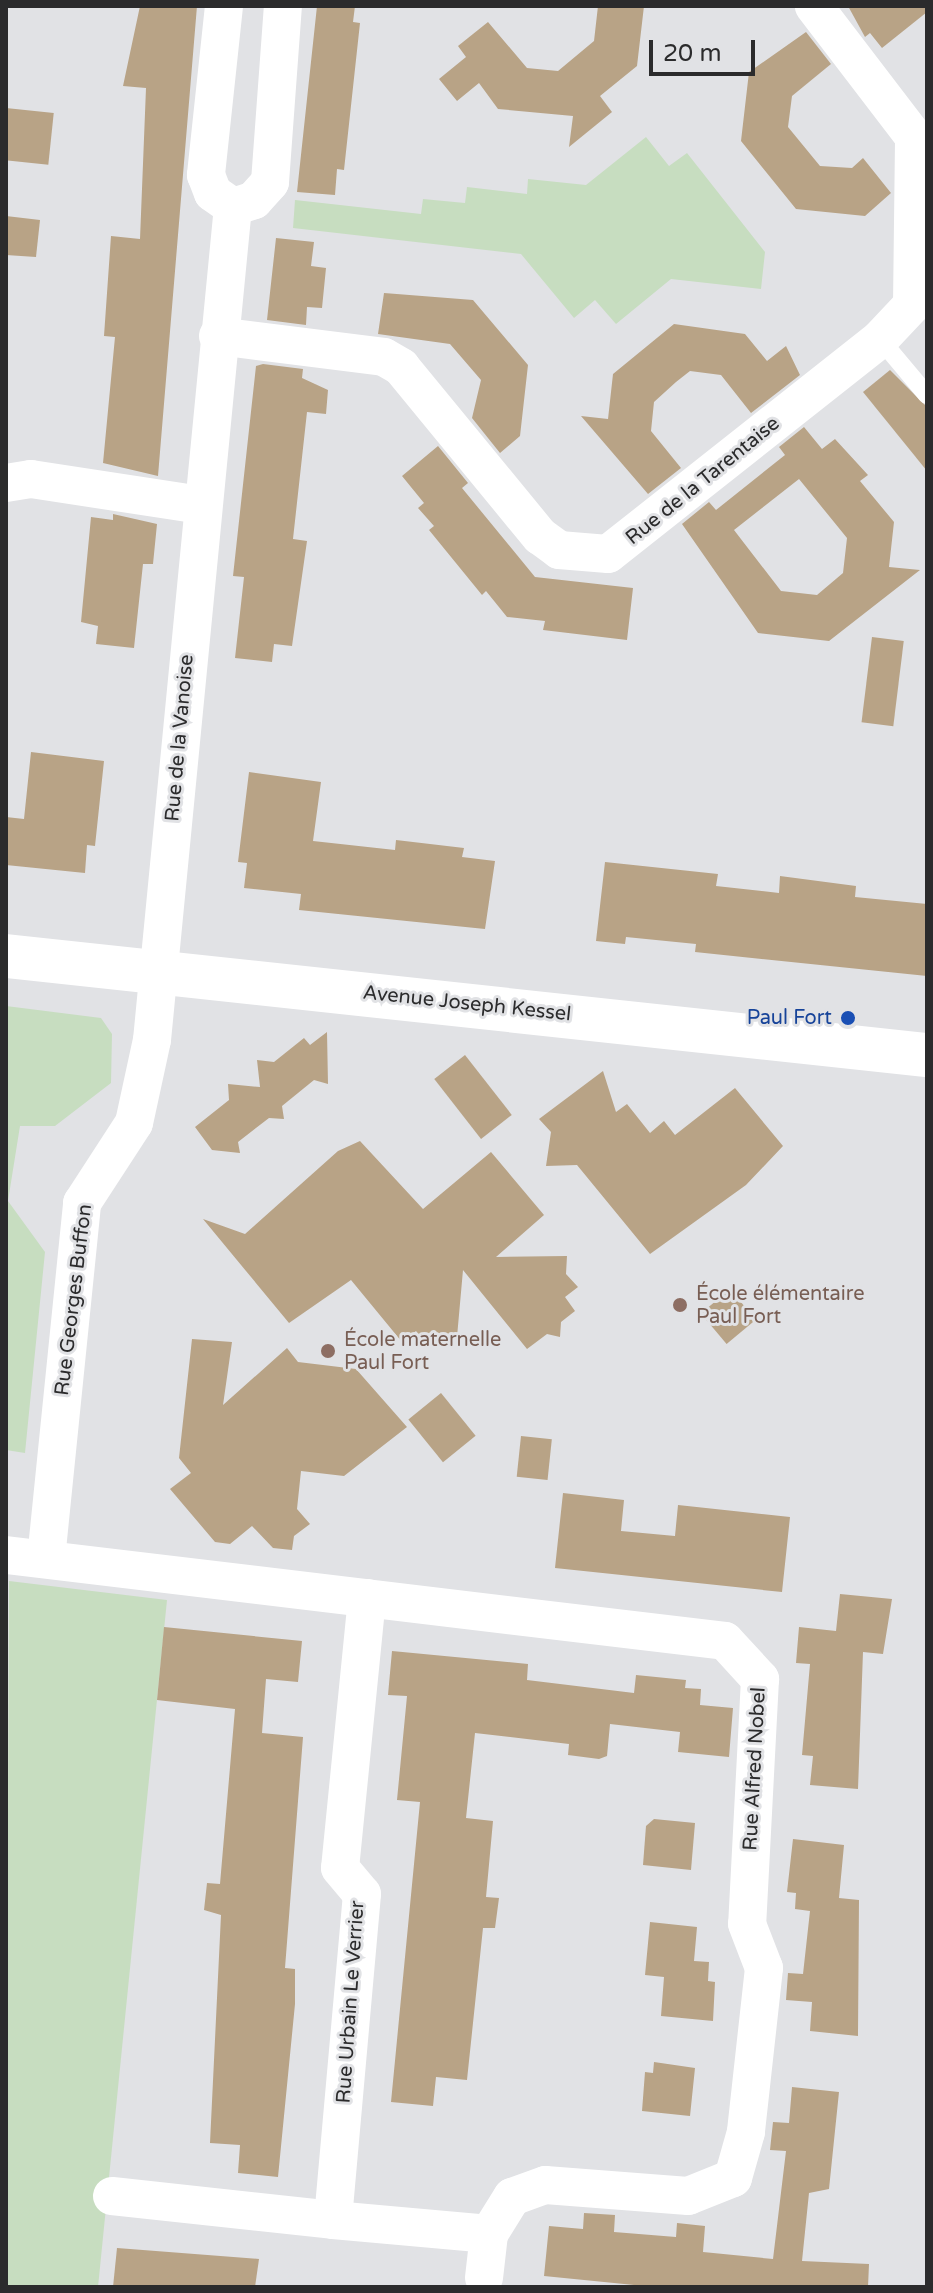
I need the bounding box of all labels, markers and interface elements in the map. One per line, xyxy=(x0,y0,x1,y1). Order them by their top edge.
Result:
scale bar xyxy=(653,24,759,74)
text: 20 m xyxy=(663,39,721,68)
street label: Rue de la Tarentaise xyxy=(621,412,785,550)
street label: Rue de la Vanoise xyxy=(161,653,199,823)
street label: Avenue Joseph Kessel xyxy=(362,981,572,1027)
place label: Paul Fort xyxy=(747,1006,832,1030)
marker: Paul Fort xyxy=(839,1009,857,1027)
street label: Rue Georges Buffon xyxy=(50,1203,98,1397)
place label: École élémentaire Paul Fort xyxy=(696,1282,864,1329)
marker: École élémentaire Paul Fort xyxy=(671,1296,689,1314)
place label: École maternelle Paul Fort xyxy=(344,1328,501,1375)
marker: École maternelle Paul Fort xyxy=(319,1342,337,1360)
street label: Rue Alfred Nobel xyxy=(739,1687,771,1851)
street label: Rue Urbain Le Verrier xyxy=(332,1900,370,2104)

